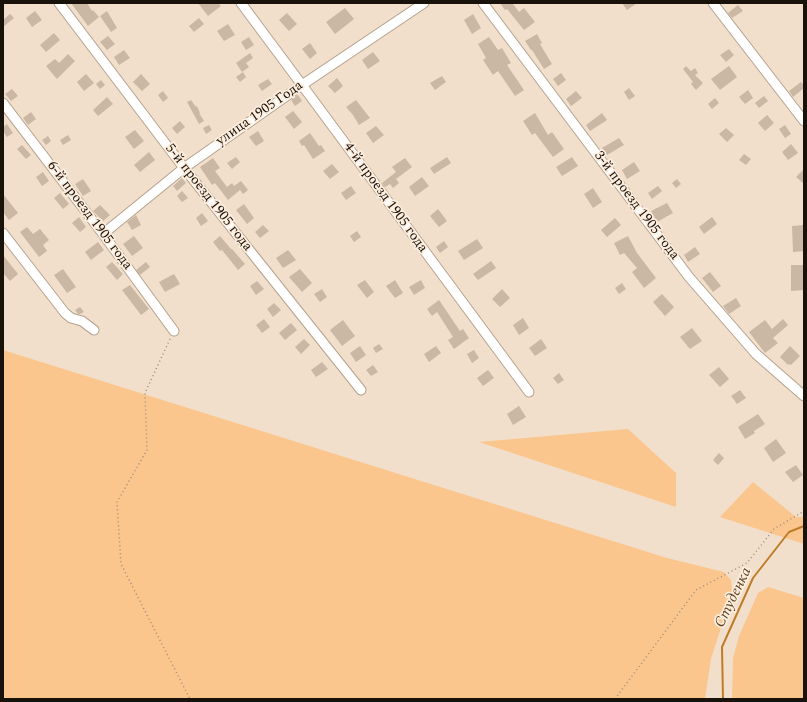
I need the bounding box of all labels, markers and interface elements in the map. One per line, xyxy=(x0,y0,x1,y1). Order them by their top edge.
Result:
street label: улица 1905 Года xyxy=(213,78,307,150)
street label: 4-й проезд 1905 года xyxy=(339,140,431,256)
street label: 5-й проезд 1905 года xyxy=(161,141,255,255)
street label: 3-й проезд 1905 года xyxy=(590,148,682,264)
street label: 6-й проезд 1905 года xyxy=(43,158,135,274)
water label: Студенка xyxy=(712,565,756,631)

